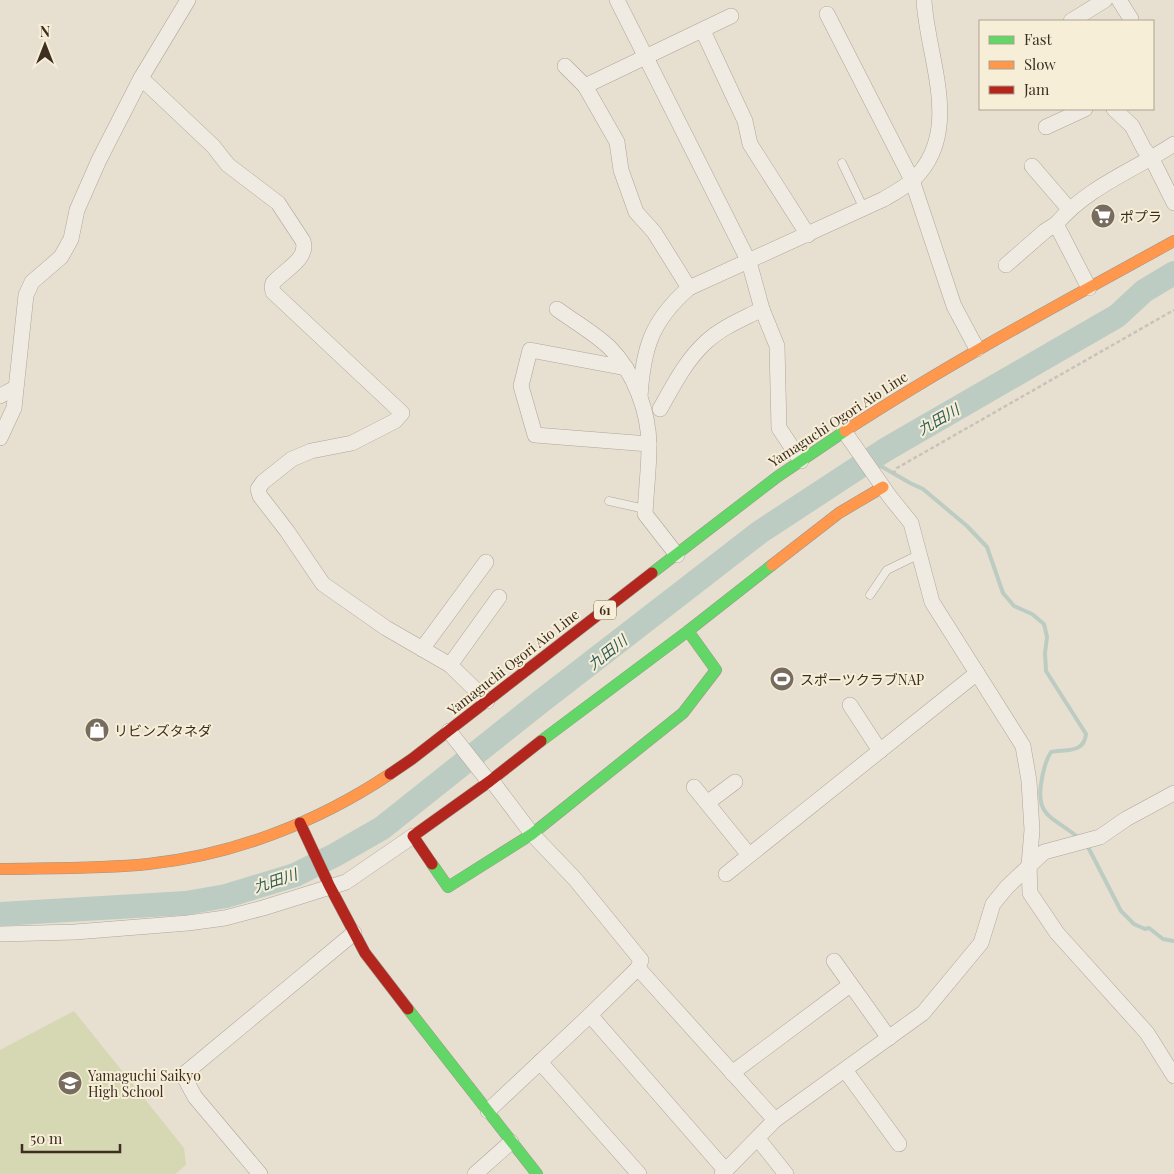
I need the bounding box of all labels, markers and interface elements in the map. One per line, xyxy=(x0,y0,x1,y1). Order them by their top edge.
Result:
north arrow xyxy=(20,20,70,70)
legend xyxy=(979,20,1154,110)
text: N xyxy=(40,22,50,41)
text: Fast xyxy=(1024,29,1053,49)
text: Slow xyxy=(1024,54,1056,74)
text: Jam xyxy=(1023,79,1050,99)
supermarket icon: ポプラ xyxy=(1090,203,1116,229)
place label: ポプラ xyxy=(1120,207,1162,226)
street label: Yamaguchi Ogori Aio Line xyxy=(764,367,911,472)
water label: 九田川 xyxy=(914,398,964,439)
road number: 61 xyxy=(594,600,616,620)
street label: Yamaguchi Ogori Aio Line xyxy=(442,605,583,720)
water label: 九田川 xyxy=(583,629,632,674)
sports icon: スポーツクラブNAP xyxy=(769,666,795,692)
place label: スポーツクラブNAP xyxy=(800,670,924,689)
shop icon: リビンズタネダ xyxy=(84,717,110,743)
place label: リビンズタネダ xyxy=(114,721,212,740)
water label: 九田川 xyxy=(251,863,301,896)
place label: Yamaguchi Saikyo High School xyxy=(87,1066,201,1101)
school or university icon: Yamaguchi Saikyo High School xyxy=(57,1070,83,1096)
scale bar xyxy=(22,1122,120,1154)
text: 50 m xyxy=(30,1128,63,1148)

